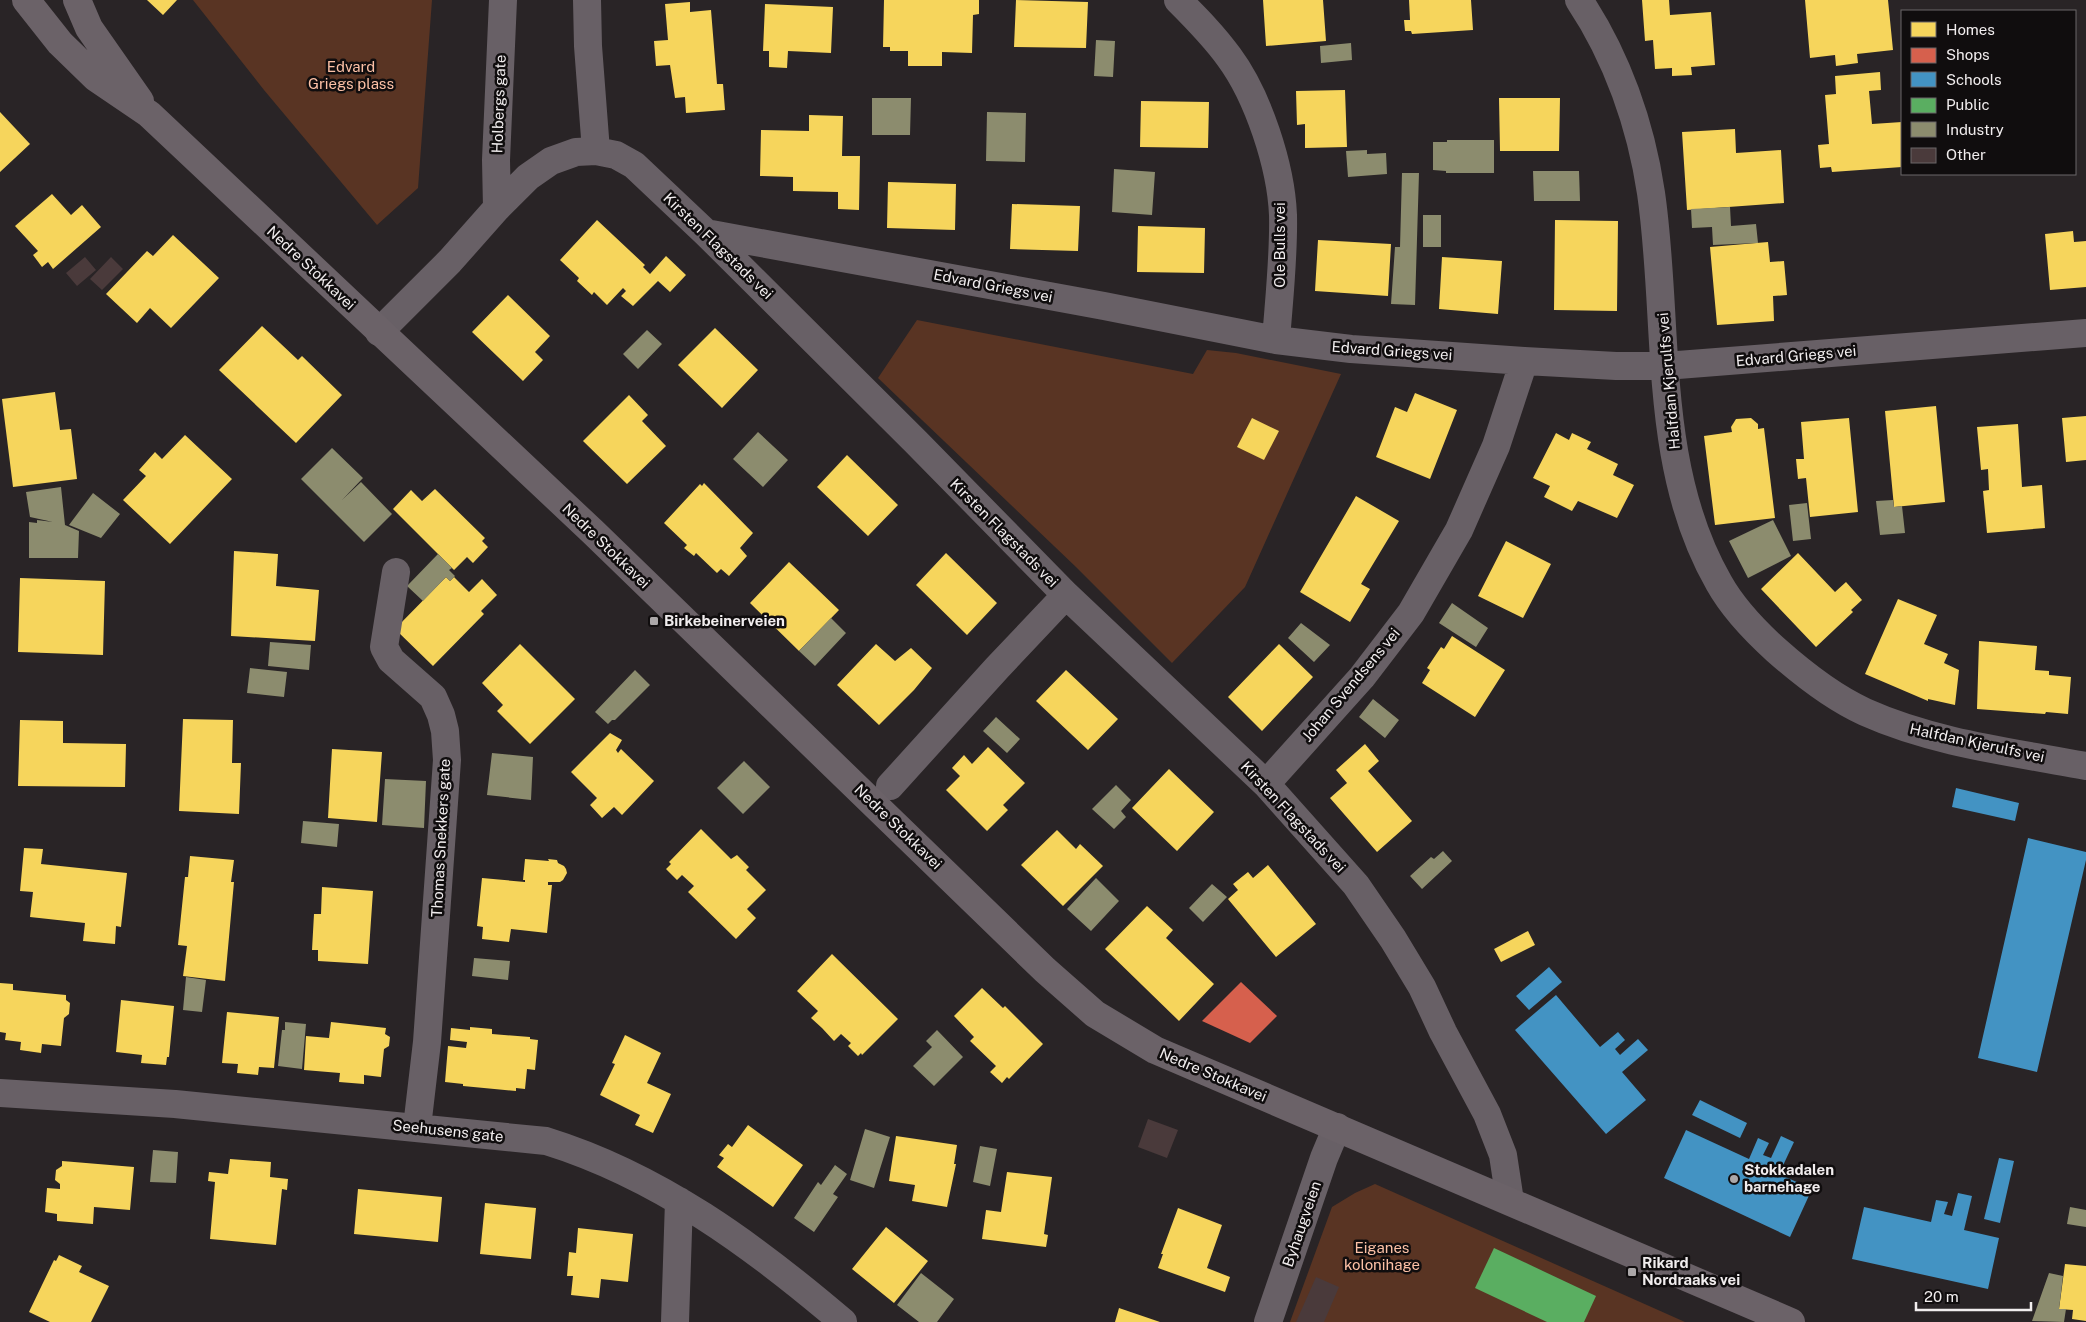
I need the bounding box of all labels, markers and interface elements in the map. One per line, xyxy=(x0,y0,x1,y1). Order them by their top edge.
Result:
legend xyxy=(1901,10,2076,175)
text: Homes xyxy=(1946,21,1995,38)
text: Shops xyxy=(1946,46,1990,63)
street label: Holbergs gate xyxy=(488,54,509,154)
park label: Edvard Griegs plass xyxy=(308,58,394,92)
text: Schools xyxy=(1946,71,2002,88)
text: Public xyxy=(1946,96,1990,113)
text: Industry xyxy=(1946,121,2004,138)
text: Other xyxy=(1946,146,1986,163)
street label: Kirsten Flagstads vei xyxy=(660,189,777,302)
street label: Ole Bulls vei xyxy=(1271,202,1288,288)
street label: Nedre Stokkavei xyxy=(264,222,359,313)
street label: Edvard Griegs vei xyxy=(932,266,1054,305)
street label: Halfdan Kjerulfs vei xyxy=(1654,312,1683,450)
street label: Edvard Griegs vei xyxy=(1331,338,1453,363)
street label: Edvard Griegs vei xyxy=(1735,342,1857,369)
street label: Kirsten Flagstads vei xyxy=(947,475,1062,590)
street label: Nedre Stokkavei xyxy=(559,500,654,592)
place label: Birkebeinerveien xyxy=(664,612,785,629)
marker: Birkebeinerveien xyxy=(648,615,660,627)
street label: Johan Svendsens vei xyxy=(1298,625,1403,745)
street label: Halfdan Kjerulfs vei xyxy=(1908,720,2046,765)
street label: Thomas Snekkers gate xyxy=(428,758,453,918)
street label: Kirsten Flagstads vei xyxy=(1237,758,1349,876)
street label: Nedre Stokkavei xyxy=(851,781,946,873)
street label: Nedre Stokkavei xyxy=(1157,1044,1269,1105)
street label: Seehusens gate xyxy=(392,1116,504,1145)
place label: Stokkadalen barnehage xyxy=(1744,1161,1834,1195)
marker: Stokkadalen barnehage xyxy=(1728,1173,1740,1185)
street label: Byhaugveien xyxy=(1279,1179,1324,1269)
park label: Eiganes kolonihage xyxy=(1344,1239,1420,1273)
place label: Rikard Nordraaks vei xyxy=(1642,1254,1740,1288)
marker: Rikard Nordraaks vei xyxy=(1626,1266,1638,1278)
scale bar xyxy=(1916,1280,2031,1312)
text: 20 m xyxy=(1924,1288,1959,1305)

